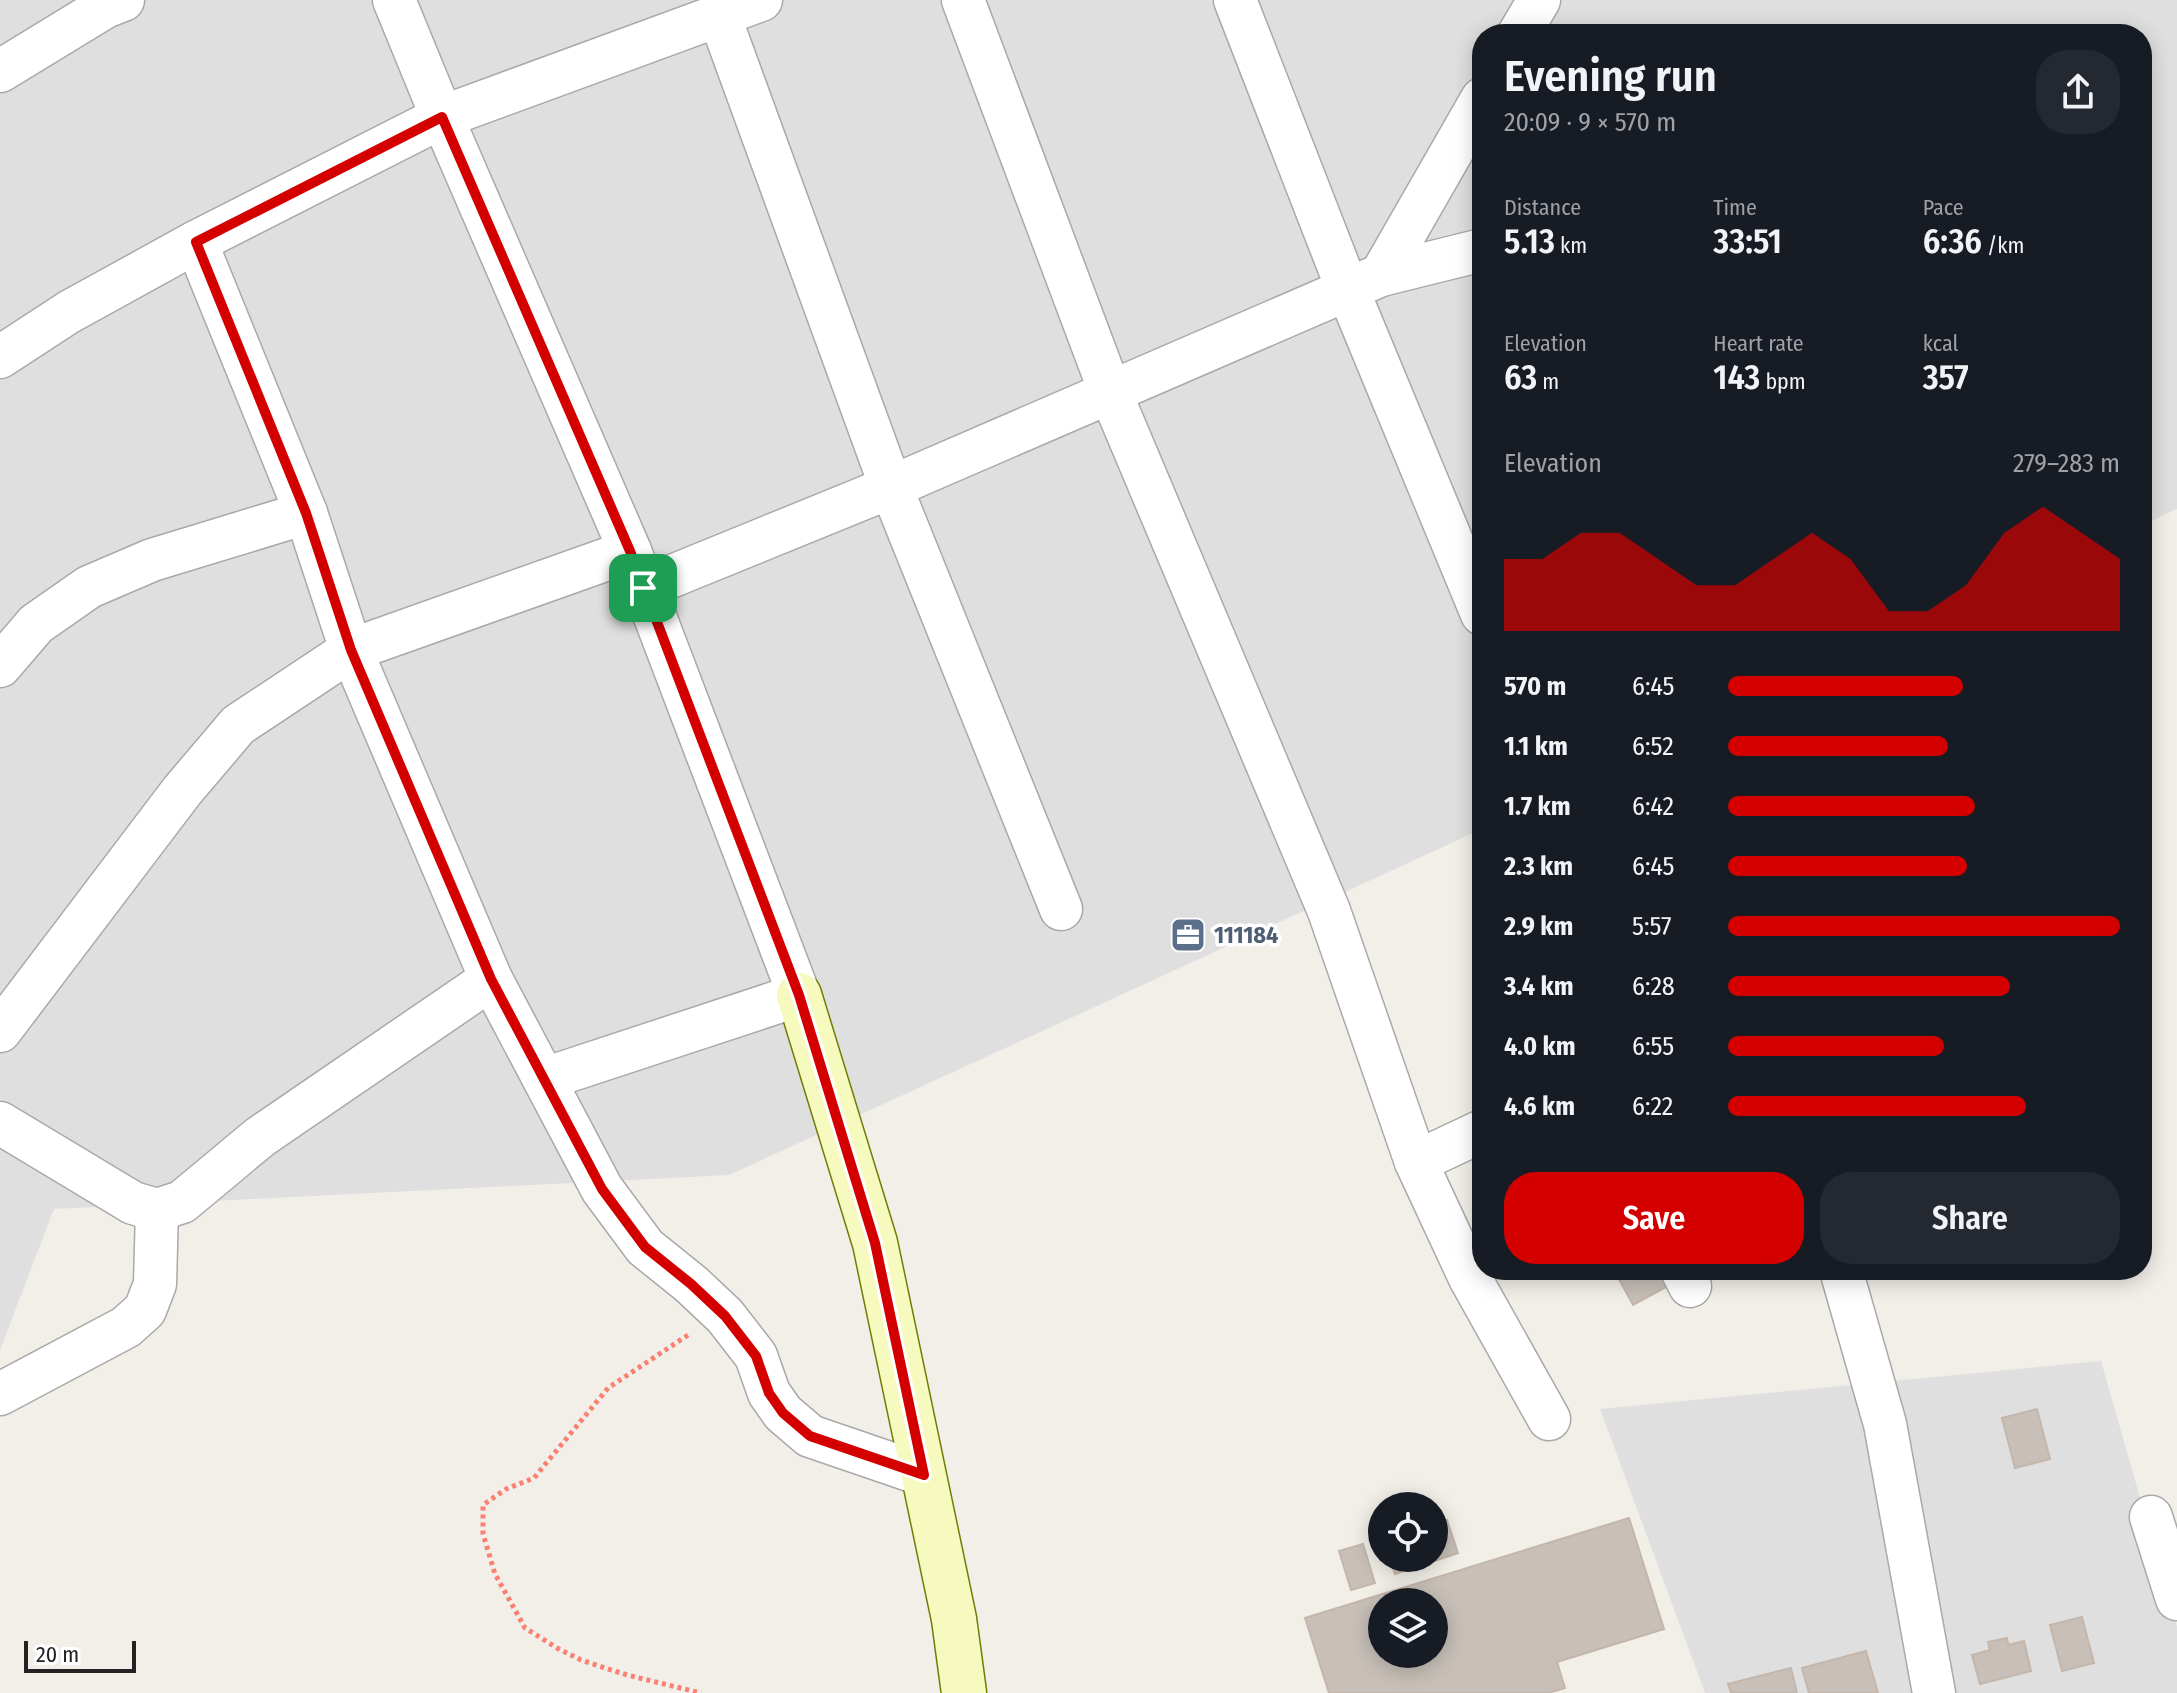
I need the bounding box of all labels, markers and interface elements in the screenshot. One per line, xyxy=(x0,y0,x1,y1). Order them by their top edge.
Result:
text: Evening run xyxy=(1504,50,1717,103)
button: share xyxy=(2036,50,2120,134)
text: 20:09 · 9 × 570 m xyxy=(1504,107,1676,138)
text: Distance xyxy=(1504,194,1581,221)
text: Time xyxy=(1713,194,1757,221)
text: Pace xyxy=(1923,194,1964,221)
text: 5.13 xyxy=(1504,221,1555,262)
text: 33:51 xyxy=(1713,221,1782,262)
text: 6:36 xyxy=(1923,221,1982,262)
text: km xyxy=(1555,232,1587,259)
text: /km xyxy=(1982,232,2025,259)
text: Elevation xyxy=(1504,330,1587,357)
text: Heart rate xyxy=(1713,330,1804,357)
text: kcal xyxy=(1923,330,1958,357)
text: 63 xyxy=(1504,357,1537,398)
text: 143 xyxy=(1713,357,1760,398)
text: 357 xyxy=(1923,357,1969,398)
text: m xyxy=(1537,368,1559,395)
text: bpm xyxy=(1760,368,1806,395)
text: Elevation xyxy=(1504,448,1602,479)
text: 279–283 m xyxy=(2013,448,2120,479)
pin xyxy=(609,554,677,622)
icon: arrive xyxy=(621,566,665,610)
text: 570 m xyxy=(1504,671,1566,702)
text: 6:45 xyxy=(1632,671,1675,702)
text: 1.1 km xyxy=(1504,731,1568,762)
text: 6:52 xyxy=(1632,731,1674,762)
text: 1.7 km xyxy=(1504,791,1571,822)
text: 6:42 xyxy=(1632,791,1674,822)
text: 2.3 km xyxy=(1504,851,1573,882)
text: 6:45 xyxy=(1632,851,1675,882)
text: 2.9 km xyxy=(1504,911,1573,942)
text: 5:57 xyxy=(1632,911,1671,942)
office icon: 111184 xyxy=(1169,916,1207,954)
place label: 111184 xyxy=(1214,921,1278,949)
text: 3.4 km xyxy=(1504,971,1574,1002)
text: 6:28 xyxy=(1632,971,1675,1002)
text: 4.0 km xyxy=(1504,1031,1576,1062)
text: 6:55 xyxy=(1632,1031,1674,1062)
text: 4.6 km xyxy=(1504,1091,1575,1122)
text: 6:22 xyxy=(1632,1091,1673,1122)
button: Save xyxy=(1504,1172,1804,1264)
button: Share xyxy=(1820,1172,2120,1264)
map controls xyxy=(1368,1492,1448,1668)
button: locate xyxy=(1368,1492,1448,1572)
button: layers xyxy=(1368,1588,1448,1668)
scale bar xyxy=(24,1637,136,1673)
text: 20 m xyxy=(36,1641,79,1668)

